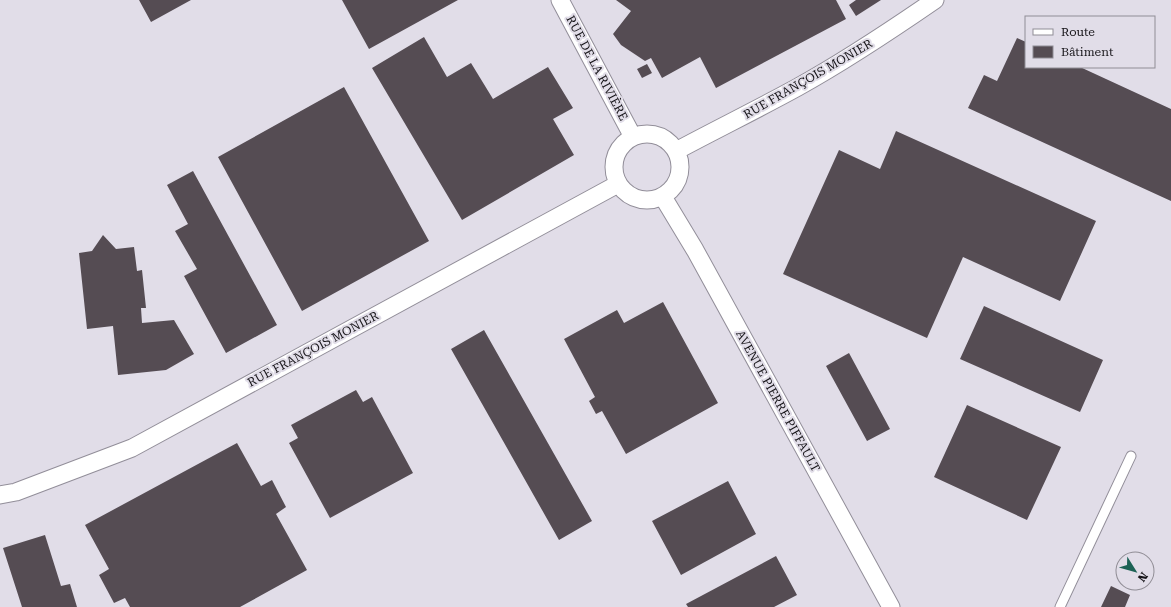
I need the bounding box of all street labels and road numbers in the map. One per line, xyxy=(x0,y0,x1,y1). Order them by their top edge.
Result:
street label: RUE DE LA RIVIÈRE xyxy=(563,13,631,123)
street label: RUE FRANÇOIS MONIER xyxy=(741,36,875,122)
street label: RUE FRANÇOIS MONIER xyxy=(245,308,381,390)
street label: AVENUE PIERRE PIFFAULT xyxy=(733,328,823,474)

